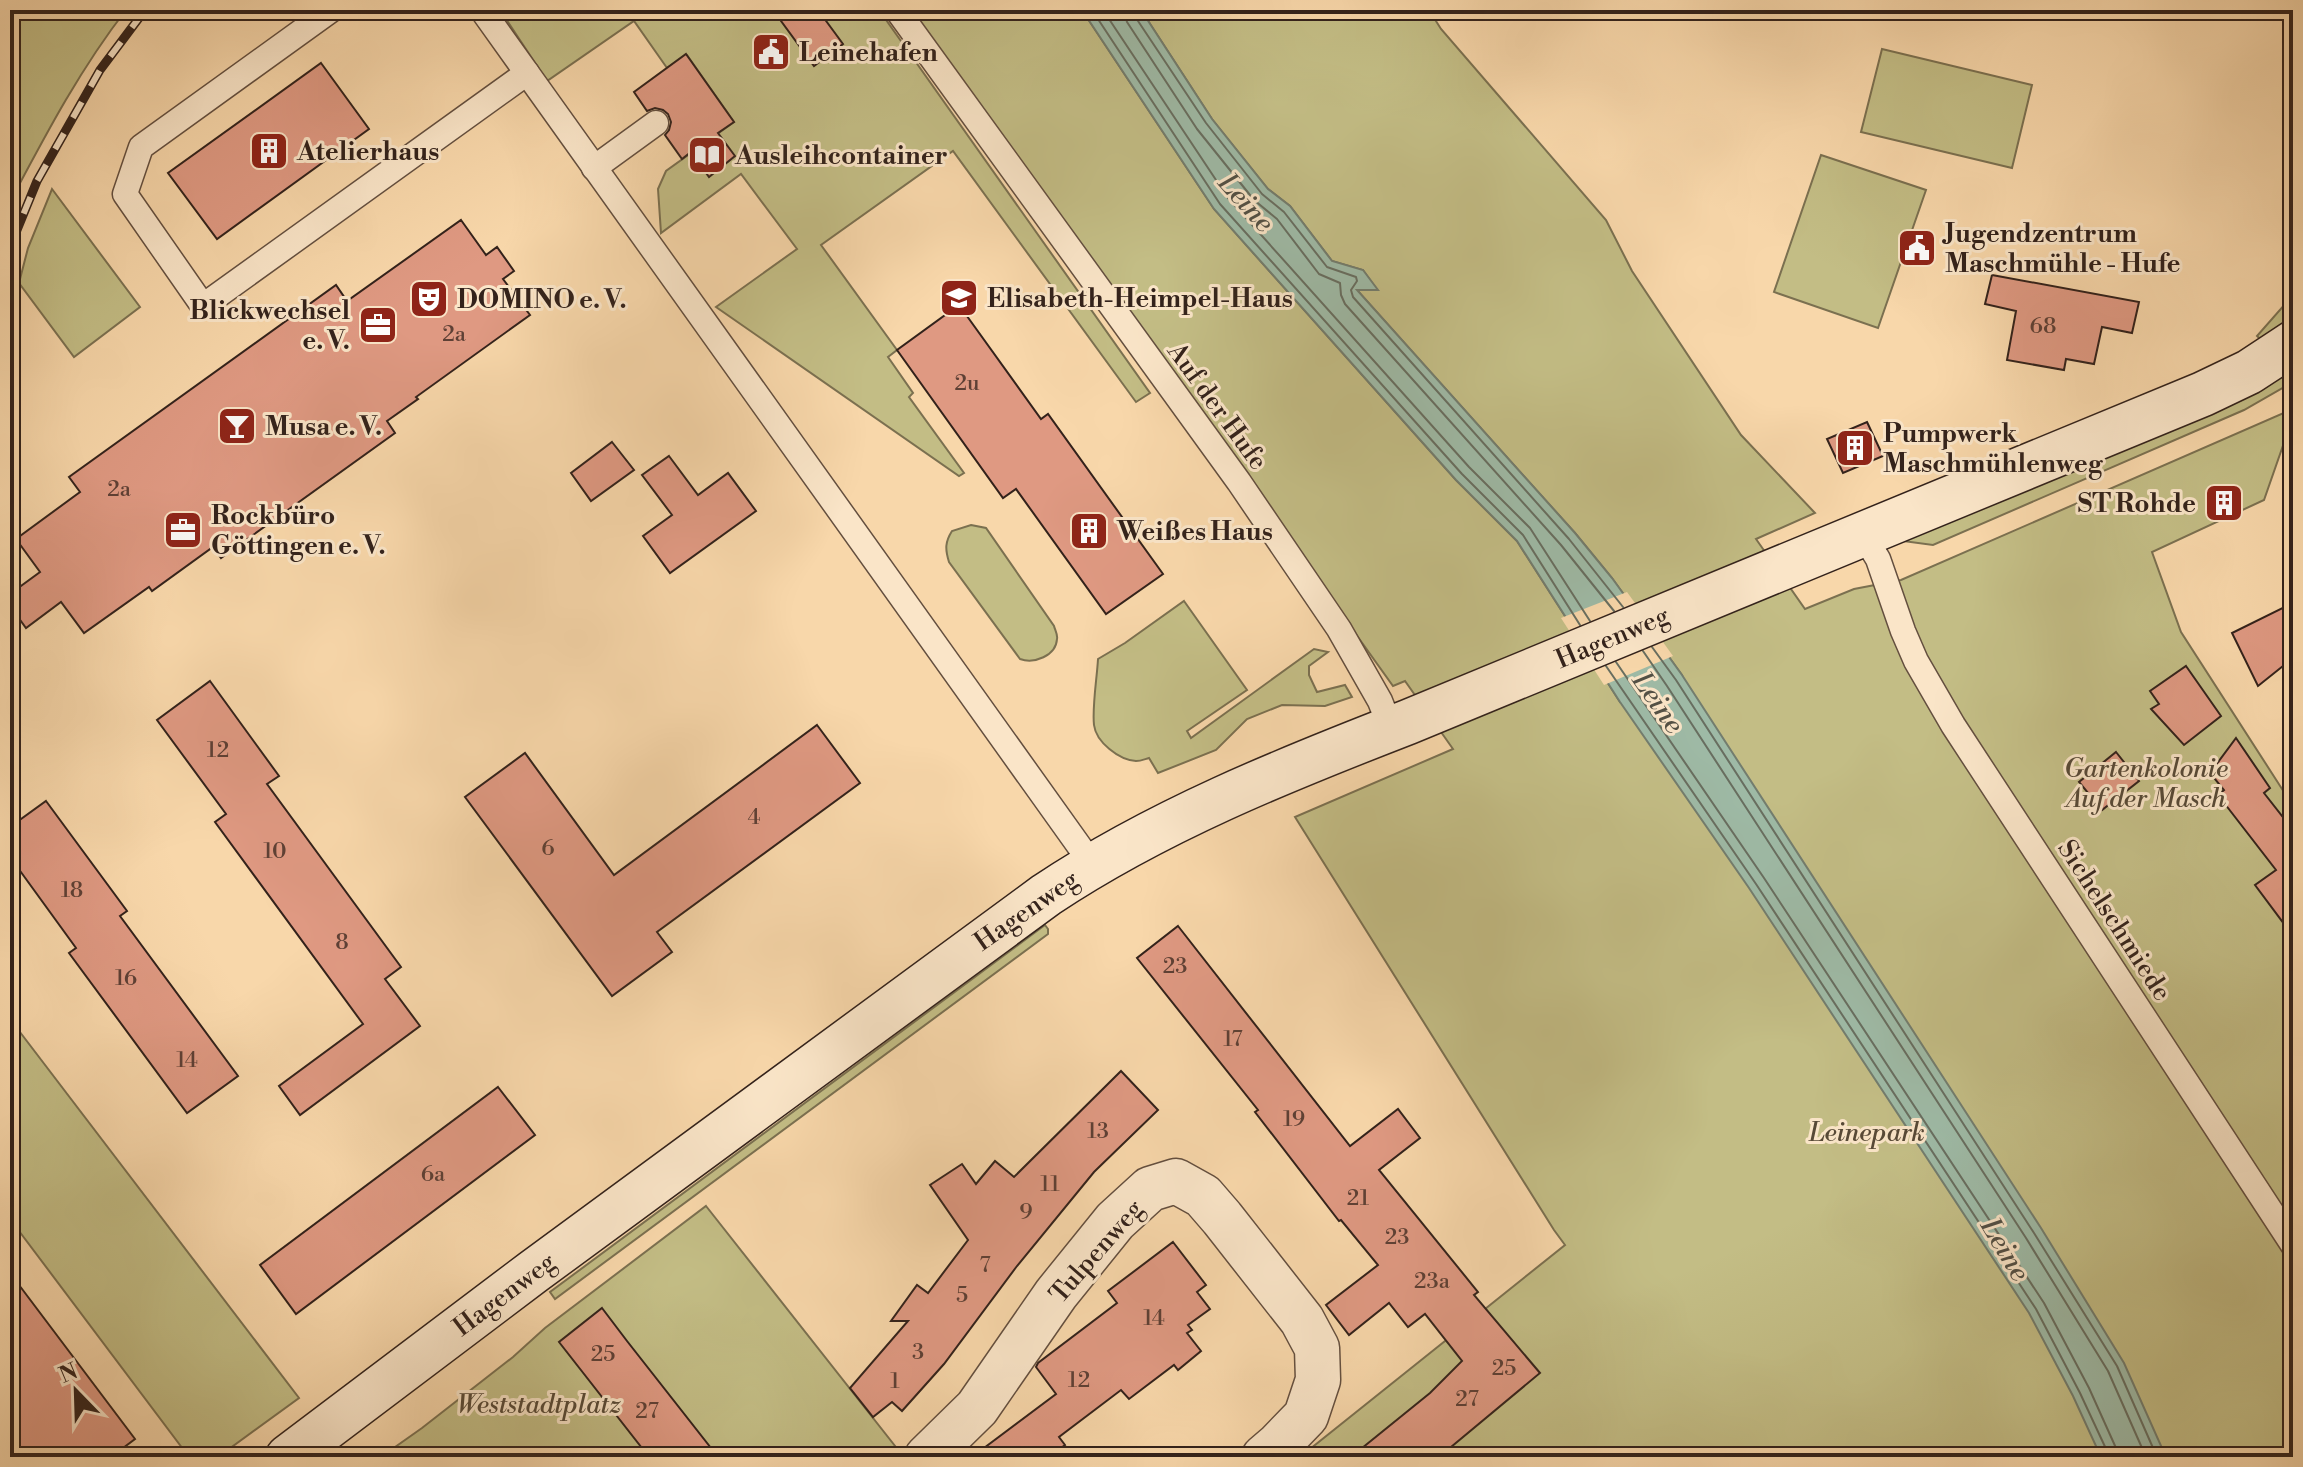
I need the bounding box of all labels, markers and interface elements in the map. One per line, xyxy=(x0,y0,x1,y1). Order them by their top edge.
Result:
public building icon: Leinehafen xyxy=(750,31,792,73)
place label: Leinehafen xyxy=(799,37,938,69)
building icon: Atelierhaus xyxy=(248,130,290,172)
library icon: Ausleihcontainer xyxy=(686,134,728,176)
place label: Atelierhaus xyxy=(296,136,439,168)
place label: Ausleihcontainer xyxy=(734,140,948,172)
water label: Leine xyxy=(1210,166,1281,240)
place label: Jugendzentrum Maschmühle - Hufe xyxy=(1942,218,2181,280)
public building icon: Jugendzentrum Maschmühle - Hufe xyxy=(1896,227,1938,269)
school or university icon: Elisabeth-Heimpel-Haus xyxy=(938,277,980,319)
theatre icon: DOMINO e. V. xyxy=(408,278,450,320)
place label: Elisabeth-Heimpel-Haus xyxy=(987,283,1293,315)
place label: DOMINO e. V. xyxy=(457,284,627,316)
place label: Blickwechsel e. V. xyxy=(190,295,350,357)
office icon: Blickwechsel e. V. xyxy=(357,304,399,346)
house number: 68 xyxy=(2030,313,2056,340)
house number: 2a xyxy=(442,321,467,348)
street label: Auf der Hufe xyxy=(1160,336,1274,476)
house number: 2u xyxy=(954,370,980,397)
bar icon: Musa e. V. xyxy=(216,405,258,447)
place label: Musa e. V. xyxy=(265,411,382,443)
place label: Pumpwerk Maschmühlenweg xyxy=(1883,418,2104,480)
building icon: Pumpwerk Maschmühlenweg xyxy=(1834,427,1876,469)
house number: 2a xyxy=(107,476,132,503)
building icon: ST Rohde xyxy=(2203,482,2245,524)
place label: ST Rohde xyxy=(2078,488,2196,520)
place label: Rockbüro Göttingen e. V. xyxy=(211,500,386,562)
office icon: Rockbüro Göttingen e. V. xyxy=(162,509,204,551)
building icon: Weißes Haus xyxy=(1068,510,1110,552)
place label: Weißes Haus xyxy=(1116,516,1273,548)
street label: Hagenweg xyxy=(1551,600,1674,676)
water label: Leine xyxy=(1624,664,1691,740)
house number: 12 xyxy=(207,737,229,764)
park label: Gartenkolonie Auf der Masch xyxy=(2063,753,2228,815)
house number: 4 xyxy=(747,804,761,831)
street label: Sichelschmiede xyxy=(2050,834,2178,1007)
house number: 6 xyxy=(541,835,555,862)
house number: 10 xyxy=(263,838,287,865)
street label: Hagenweg xyxy=(968,863,1085,958)
house number: 18 xyxy=(61,877,83,904)
house number: 8 xyxy=(335,929,349,956)
house number: 23 xyxy=(1163,953,1187,980)
house number: 16 xyxy=(115,965,137,992)
house number: 17 xyxy=(1223,1026,1243,1053)
house number: 14 xyxy=(176,1047,198,1074)
house number: 19 xyxy=(1283,1106,1305,1133)
park label: Leinepark xyxy=(1808,1117,1925,1149)
house number: 13 xyxy=(1087,1118,1109,1145)
house number: 6a xyxy=(421,1161,446,1188)
house number: 11 xyxy=(1040,1171,1060,1198)
house number: 21 xyxy=(1347,1185,1370,1212)
street label: Tulpenweg xyxy=(1043,1193,1151,1310)
house number: 9 xyxy=(1019,1199,1033,1226)
water label: Leine xyxy=(1972,1211,2037,1288)
house number: 23 xyxy=(1385,1224,1409,1251)
street label: Hagenweg xyxy=(447,1246,563,1344)
house number: 7 xyxy=(979,1252,991,1279)
house number: 23a xyxy=(1414,1268,1451,1295)
house number: 5 xyxy=(956,1282,968,1309)
house number: 14 xyxy=(1143,1305,1165,1332)
house number: 3 xyxy=(912,1339,924,1366)
house number: 25 xyxy=(591,1341,615,1368)
north arrow xyxy=(36,1351,116,1431)
house number: 25 xyxy=(1492,1355,1516,1382)
text: N xyxy=(55,1358,83,1390)
house number: 12 xyxy=(1068,1367,1090,1394)
house number: 1 xyxy=(890,1368,900,1395)
house number: 27 xyxy=(1455,1386,1479,1413)
park label: Weststadtplatz xyxy=(457,1389,621,1421)
house number: 27 xyxy=(635,1398,659,1425)

